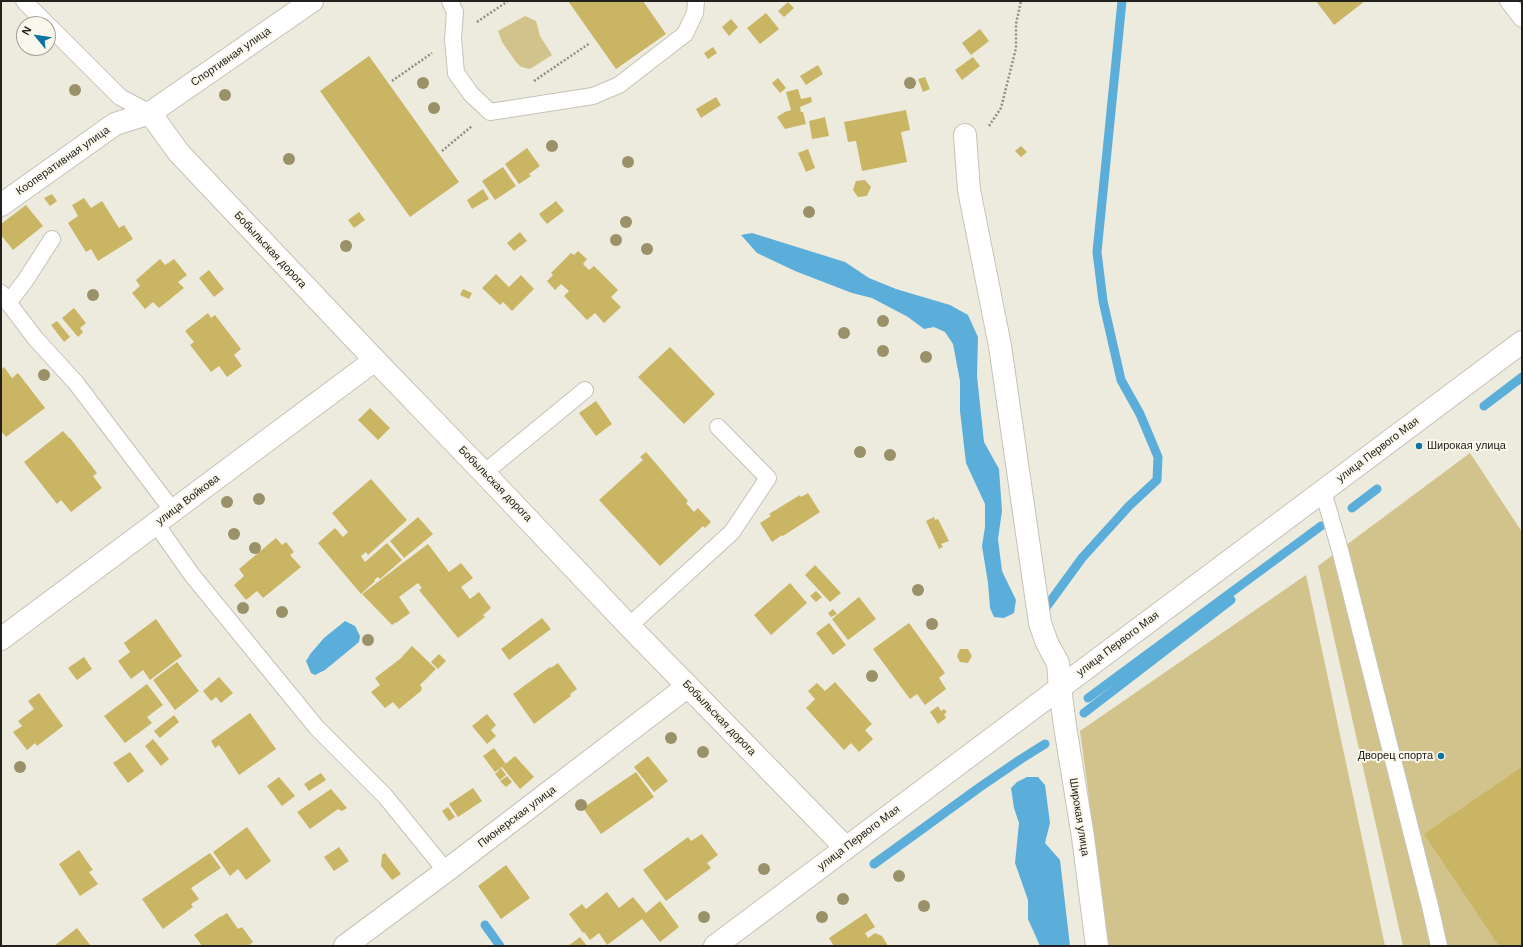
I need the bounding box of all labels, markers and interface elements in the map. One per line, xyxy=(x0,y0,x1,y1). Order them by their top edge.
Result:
north arrow xyxy=(16,16,56,56)
text: N xyxy=(19,24,34,37)
street label: Спортивная улица xyxy=(189,25,273,89)
street label: Кооперативная улица xyxy=(14,124,112,198)
street label: Бобыльская дорога xyxy=(231,209,309,291)
street label: улица Первого Мая xyxy=(1334,415,1422,485)
place label: Широкая улица xyxy=(1427,439,1506,453)
marker: Широкая улица xyxy=(1414,441,1424,451)
street label: Бобыльская дорога xyxy=(456,443,534,525)
street label: улица Войкова xyxy=(154,472,222,528)
street label: улица Первого Мая xyxy=(1074,609,1162,679)
street label: Бобыльская дорога xyxy=(680,677,758,759)
place label: Дворец спорта xyxy=(1358,749,1433,763)
marker: Дворец спорта xyxy=(1436,751,1446,761)
street label: Широкая улица xyxy=(1066,777,1092,857)
street label: Пионерская улица xyxy=(475,783,559,851)
street label: улица Первого Мая xyxy=(815,803,903,873)

